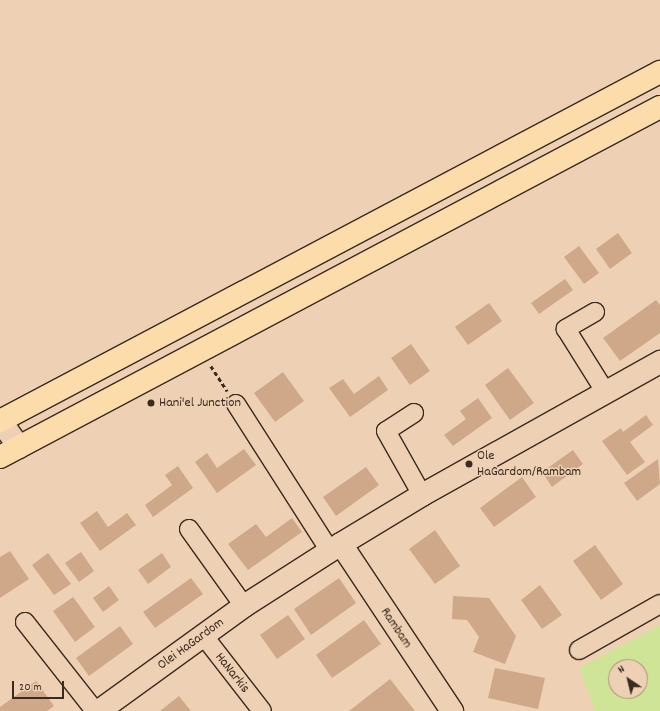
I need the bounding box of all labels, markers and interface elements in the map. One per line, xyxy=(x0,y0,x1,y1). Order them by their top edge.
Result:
place label: Hani'el Junction xyxy=(159,395,241,411)
marker: Hani'el Junction xyxy=(146,398,156,408)
place label: Ole HaGardom/Rambam xyxy=(477,448,581,480)
marker: Ole HaGardom/Rambam xyxy=(464,459,474,469)
street label: Rambam xyxy=(376,605,416,651)
street label: Olei HaGardom xyxy=(154,614,228,674)
street label: HaNarkis xyxy=(211,649,253,697)
north arrow xyxy=(608,659,648,699)
text: N xyxy=(615,662,629,678)
scale bar xyxy=(14,673,66,699)
text: 20 m xyxy=(19,679,42,696)

